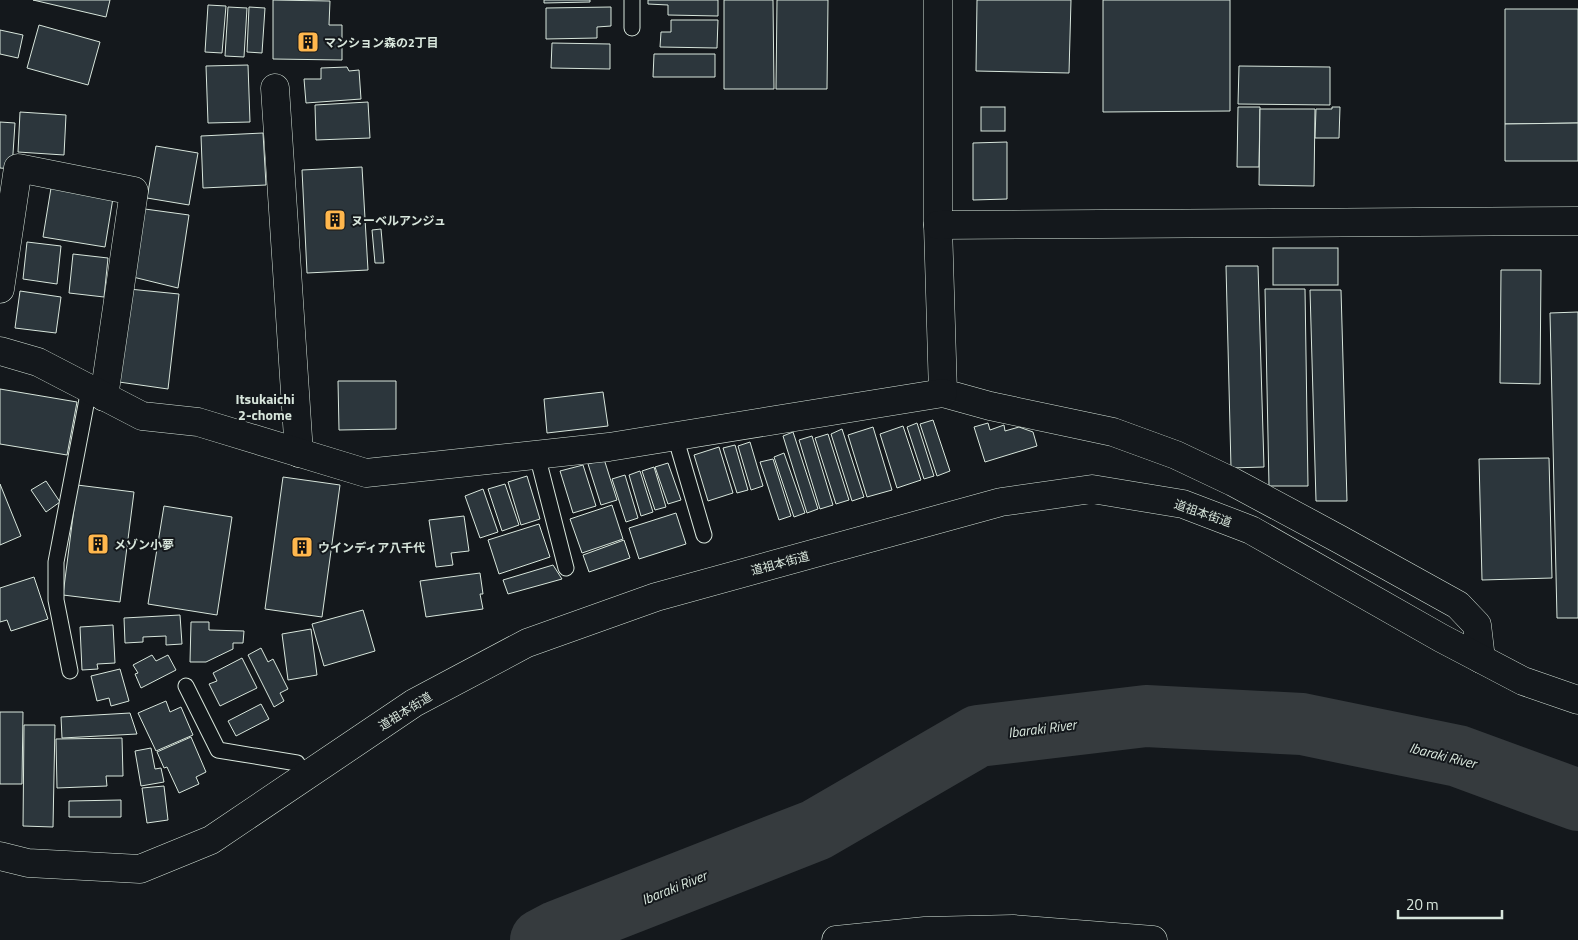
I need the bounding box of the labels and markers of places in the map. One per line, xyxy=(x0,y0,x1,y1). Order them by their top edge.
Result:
building icon: マンション森の2丁目 xyxy=(296,30,320,54)
place label: マンション森の2丁目 xyxy=(324,33,439,52)
building icon: ヌーベルアンジュ xyxy=(323,208,347,232)
place label: ヌーベルアンジュ xyxy=(351,211,446,230)
building icon: メゾン小夢 xyxy=(86,532,110,556)
place label: メゾン小夢 xyxy=(114,535,174,554)
building icon: ウインディア八千代 xyxy=(290,535,314,559)
place label: ウインディア八千代 xyxy=(318,538,425,557)

